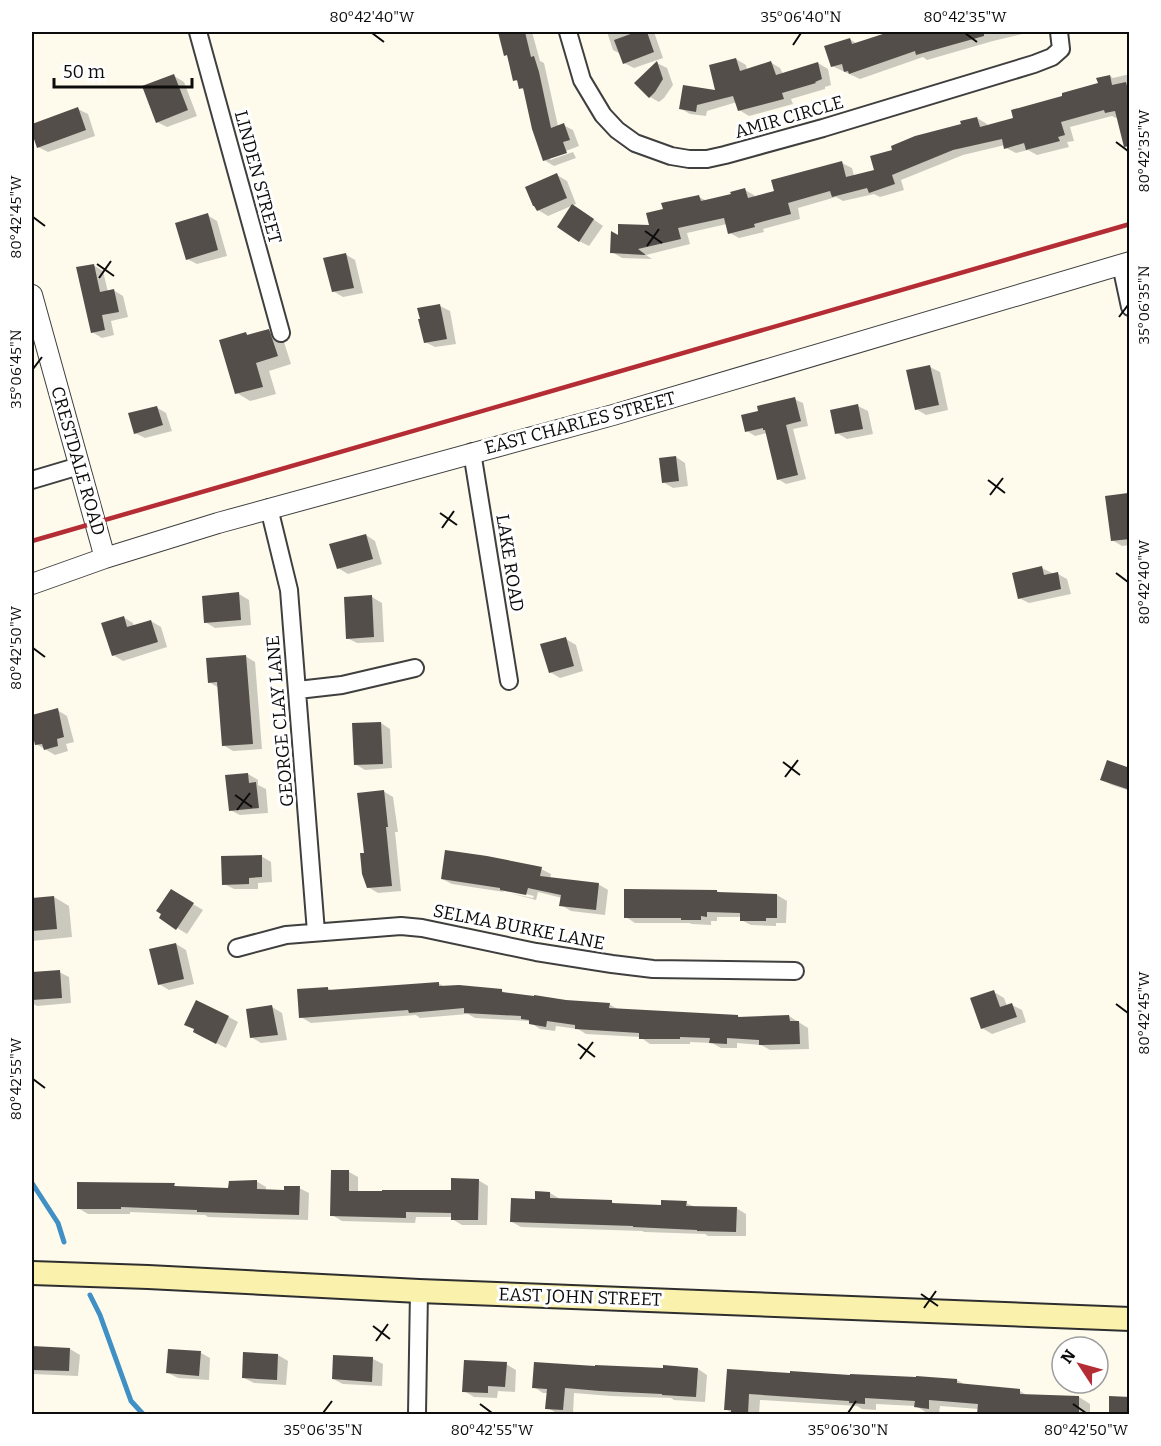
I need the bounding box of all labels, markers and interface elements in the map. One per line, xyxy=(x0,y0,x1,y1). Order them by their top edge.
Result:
text: 80°42'40"W xyxy=(330,8,415,26)
text: 35°06'40"N xyxy=(761,8,842,26)
text: 80°42'35"W xyxy=(923,8,1007,26)
scale bar xyxy=(54,51,192,89)
text: 50 m xyxy=(63,61,105,83)
street label: AMIR CIRCLE xyxy=(732,91,846,143)
street label: LINDEN STREET xyxy=(230,108,286,246)
text: 80°42'35"W xyxy=(1135,109,1153,193)
text: 80°42'45"W xyxy=(7,175,25,259)
text: 35°06'35"N xyxy=(1135,265,1153,345)
text: 35°06'45"N xyxy=(7,329,25,409)
street label: CRESTDALE ROAD xyxy=(46,384,110,538)
street label: EAST CHARLES STREET xyxy=(482,387,678,459)
street label: LAKE ROAD xyxy=(491,513,529,613)
text: 80°42'40"W xyxy=(1135,539,1153,624)
text: 80°42'50"W xyxy=(7,605,25,690)
street label: GEORGE CLAY LANE xyxy=(262,634,298,808)
street label: SELMA BURKE LANE xyxy=(431,900,607,954)
text: 80°42'45"W xyxy=(1135,971,1153,1055)
text: 80°42'55"W xyxy=(7,1037,25,1120)
street label: EAST JOHN STREET xyxy=(498,1283,662,1311)
north arrow xyxy=(1050,1335,1110,1395)
text: N xyxy=(1057,1346,1080,1367)
text: 35°06'35"N xyxy=(283,1421,363,1439)
text: 80°42'55"W xyxy=(451,1421,534,1439)
text: 35°06'30"N xyxy=(808,1421,888,1439)
text: 80°42'50"W xyxy=(1044,1421,1129,1439)

